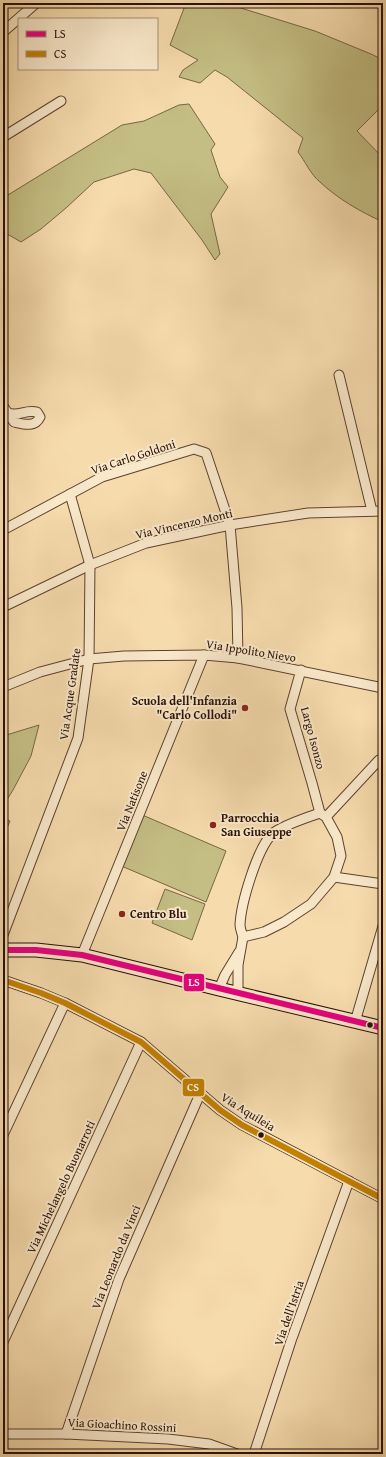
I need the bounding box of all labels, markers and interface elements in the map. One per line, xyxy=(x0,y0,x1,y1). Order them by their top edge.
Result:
legend xyxy=(18,18,158,70)
text: LS xyxy=(54,25,66,42)
text: CS xyxy=(54,45,67,62)
street label: Via Carlo Goldoni xyxy=(88,435,178,478)
street label: Via Vincenzo Monti xyxy=(133,504,235,543)
street label: Via Ippolito Nievo xyxy=(205,635,297,666)
street label: Via Acque Gradate xyxy=(55,646,84,741)
place label: Scuola dell'Infanzia "Carlo Collodi" xyxy=(132,692,238,723)
marker: Scuola dell'Infanzia "Carlo Collodi" xyxy=(240,703,250,713)
street label: Largo Isonzo xyxy=(297,705,330,771)
street label: Via Natisone xyxy=(112,768,152,834)
place label: Parrocchia San Giuseppe xyxy=(221,809,292,840)
marker: Parrocchia San Giuseppe xyxy=(208,820,218,830)
place label: Centro Blu xyxy=(130,905,187,922)
marker: Centro Blu xyxy=(117,909,127,919)
line badge: LS xyxy=(183,973,205,992)
text: LS xyxy=(188,974,200,990)
unlabelled marker xyxy=(365,1020,375,1030)
line badge: CS xyxy=(182,1078,205,1097)
text: CS xyxy=(187,1079,199,1095)
street label: Via Aquileia xyxy=(218,1088,279,1135)
street label: Via Michelangelo Buonarroti xyxy=(22,1117,99,1256)
unlabelled marker xyxy=(256,1130,266,1140)
street label: Via Leonardo da Vinci xyxy=(87,1202,144,1311)
street label: Via dell'Istria xyxy=(269,1278,308,1348)
street label: Via Gioachino Rossini xyxy=(67,1413,177,1436)

